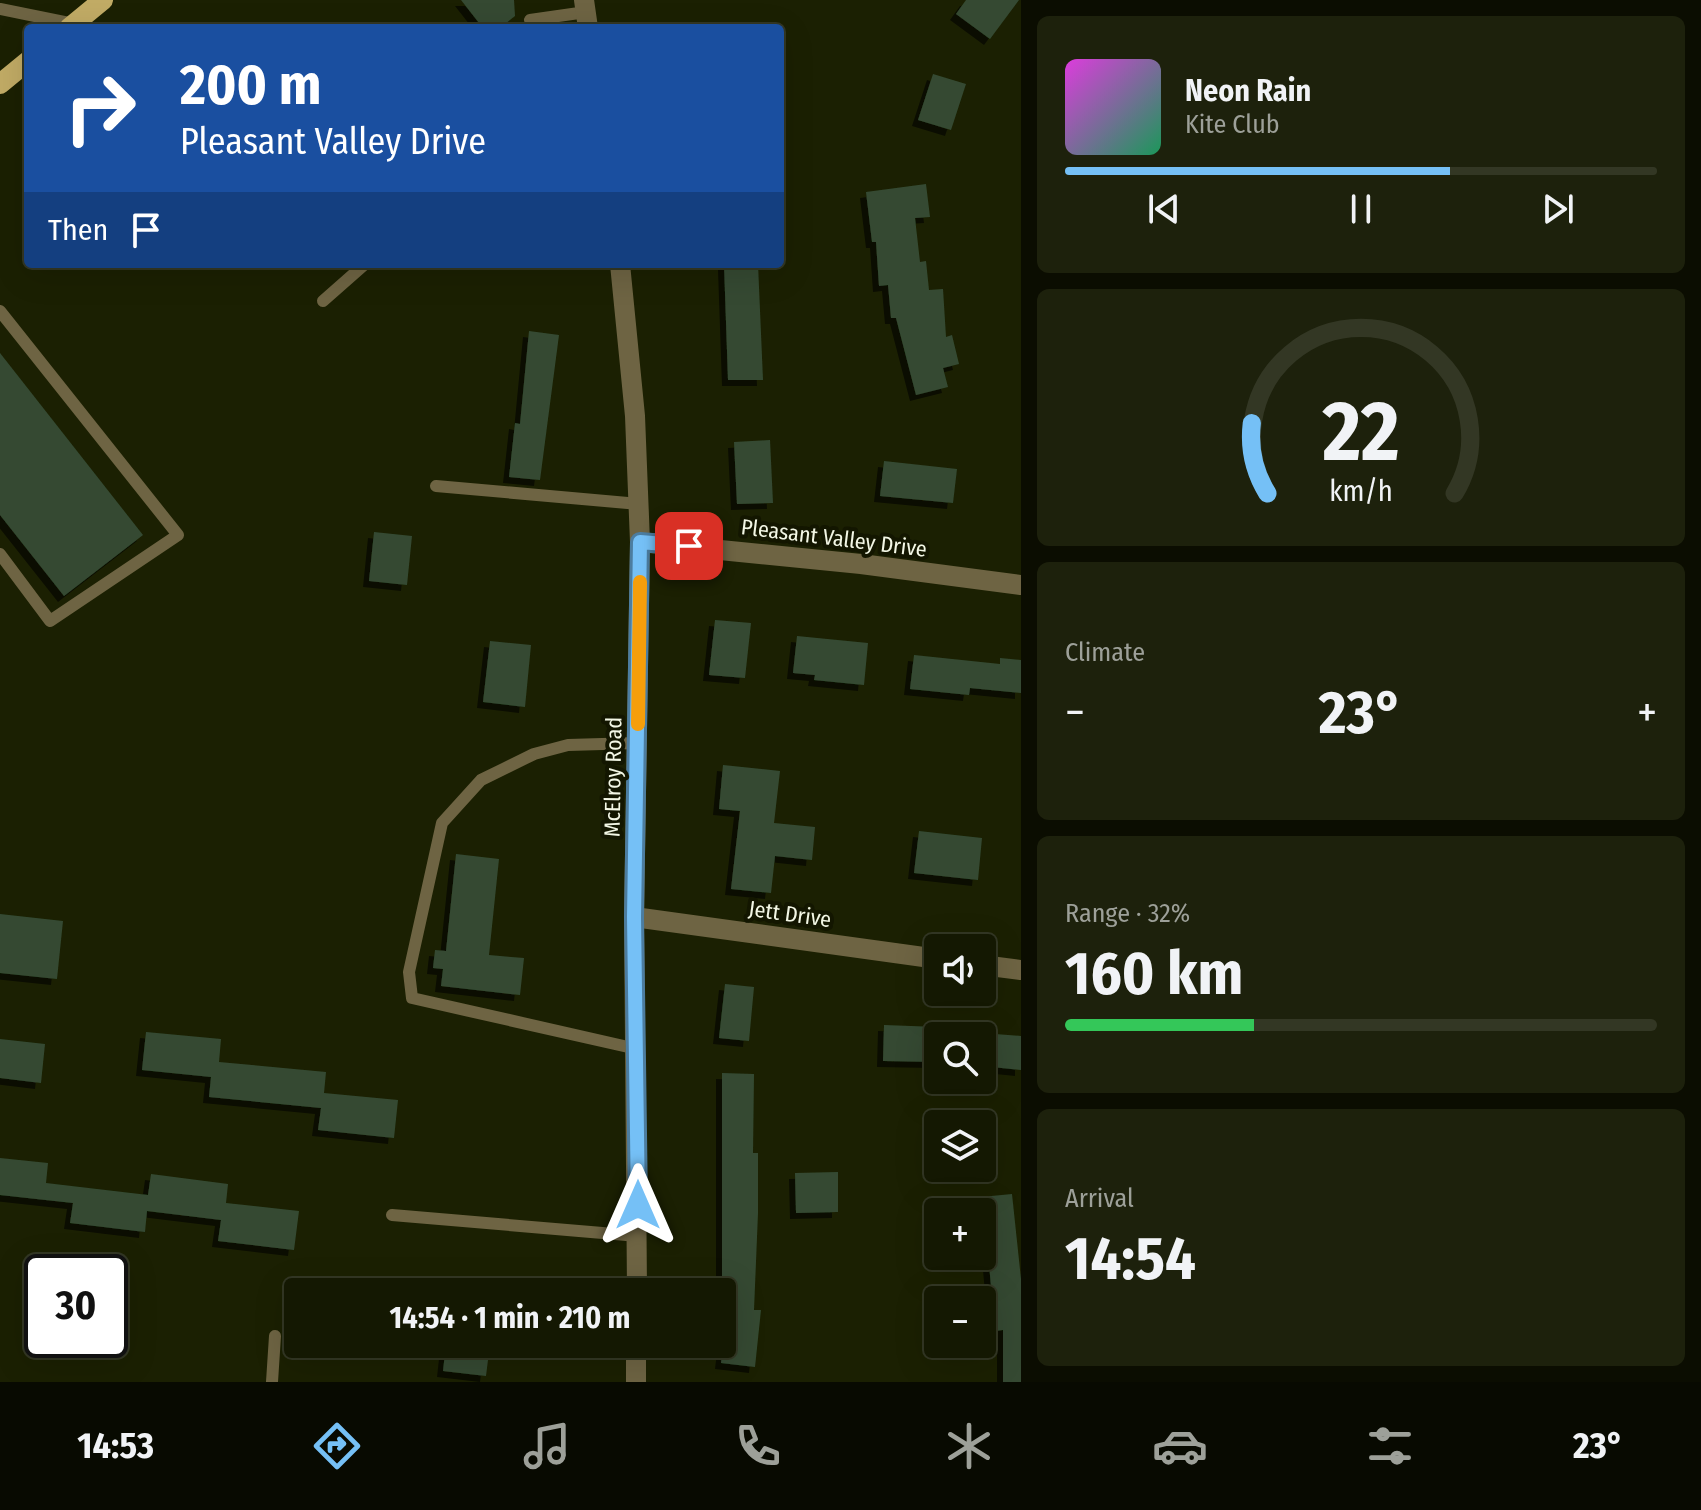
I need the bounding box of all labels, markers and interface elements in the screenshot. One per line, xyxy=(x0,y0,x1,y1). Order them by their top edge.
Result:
text: 200 m xyxy=(180,52,321,119)
icon: right xyxy=(48,56,152,160)
text: Neon Rain xyxy=(1185,73,1311,109)
text: Kite Club xyxy=(1185,109,1280,140)
text: Pleasant Valley Drive xyxy=(180,120,486,164)
icon: previous xyxy=(1142,187,1186,231)
icon: pause xyxy=(1339,187,1383,231)
icon: next xyxy=(1536,187,1580,231)
icon: arrive xyxy=(124,208,168,252)
text: Then xyxy=(48,212,108,248)
text: 22 xyxy=(1321,381,1400,481)
text: km/h xyxy=(1329,474,1393,509)
pin xyxy=(655,512,723,580)
street label: Pleasant Valley Drive xyxy=(740,513,928,563)
icon: arrive xyxy=(667,524,711,568)
text: Climate xyxy=(1065,637,1145,668)
text: 23° xyxy=(1319,677,1403,749)
text: − xyxy=(1065,686,1085,739)
text: + xyxy=(1637,686,1657,739)
street label: McElroy Road xyxy=(598,717,628,837)
street label: Jett Drive xyxy=(747,895,833,933)
text: Range · 32% xyxy=(1065,898,1190,929)
map controls xyxy=(924,934,996,1358)
button: sound xyxy=(924,934,996,1006)
text: 160 km xyxy=(1065,938,1243,1010)
button: search xyxy=(924,1022,996,1094)
button: layers xyxy=(924,1110,996,1182)
position arrow xyxy=(596,1163,680,1247)
text: Arrival xyxy=(1065,1183,1134,1214)
button: + xyxy=(924,1198,996,1270)
text: 14:54 xyxy=(1065,1223,1196,1295)
speed limit sign: 30 xyxy=(24,1254,128,1358)
button: − xyxy=(924,1286,996,1358)
text: 14:54 · 1 min · 210 m xyxy=(390,1300,630,1336)
icon: directions xyxy=(309,1418,365,1474)
icon: music xyxy=(519,1418,575,1474)
icon: phone xyxy=(730,1418,786,1474)
icon: climate xyxy=(941,1418,997,1474)
icon: car xyxy=(1152,1418,1208,1474)
icon: filters xyxy=(1362,1418,1418,1474)
text: 14:53 xyxy=(77,1424,154,1468)
text: 23° xyxy=(1573,1424,1624,1468)

